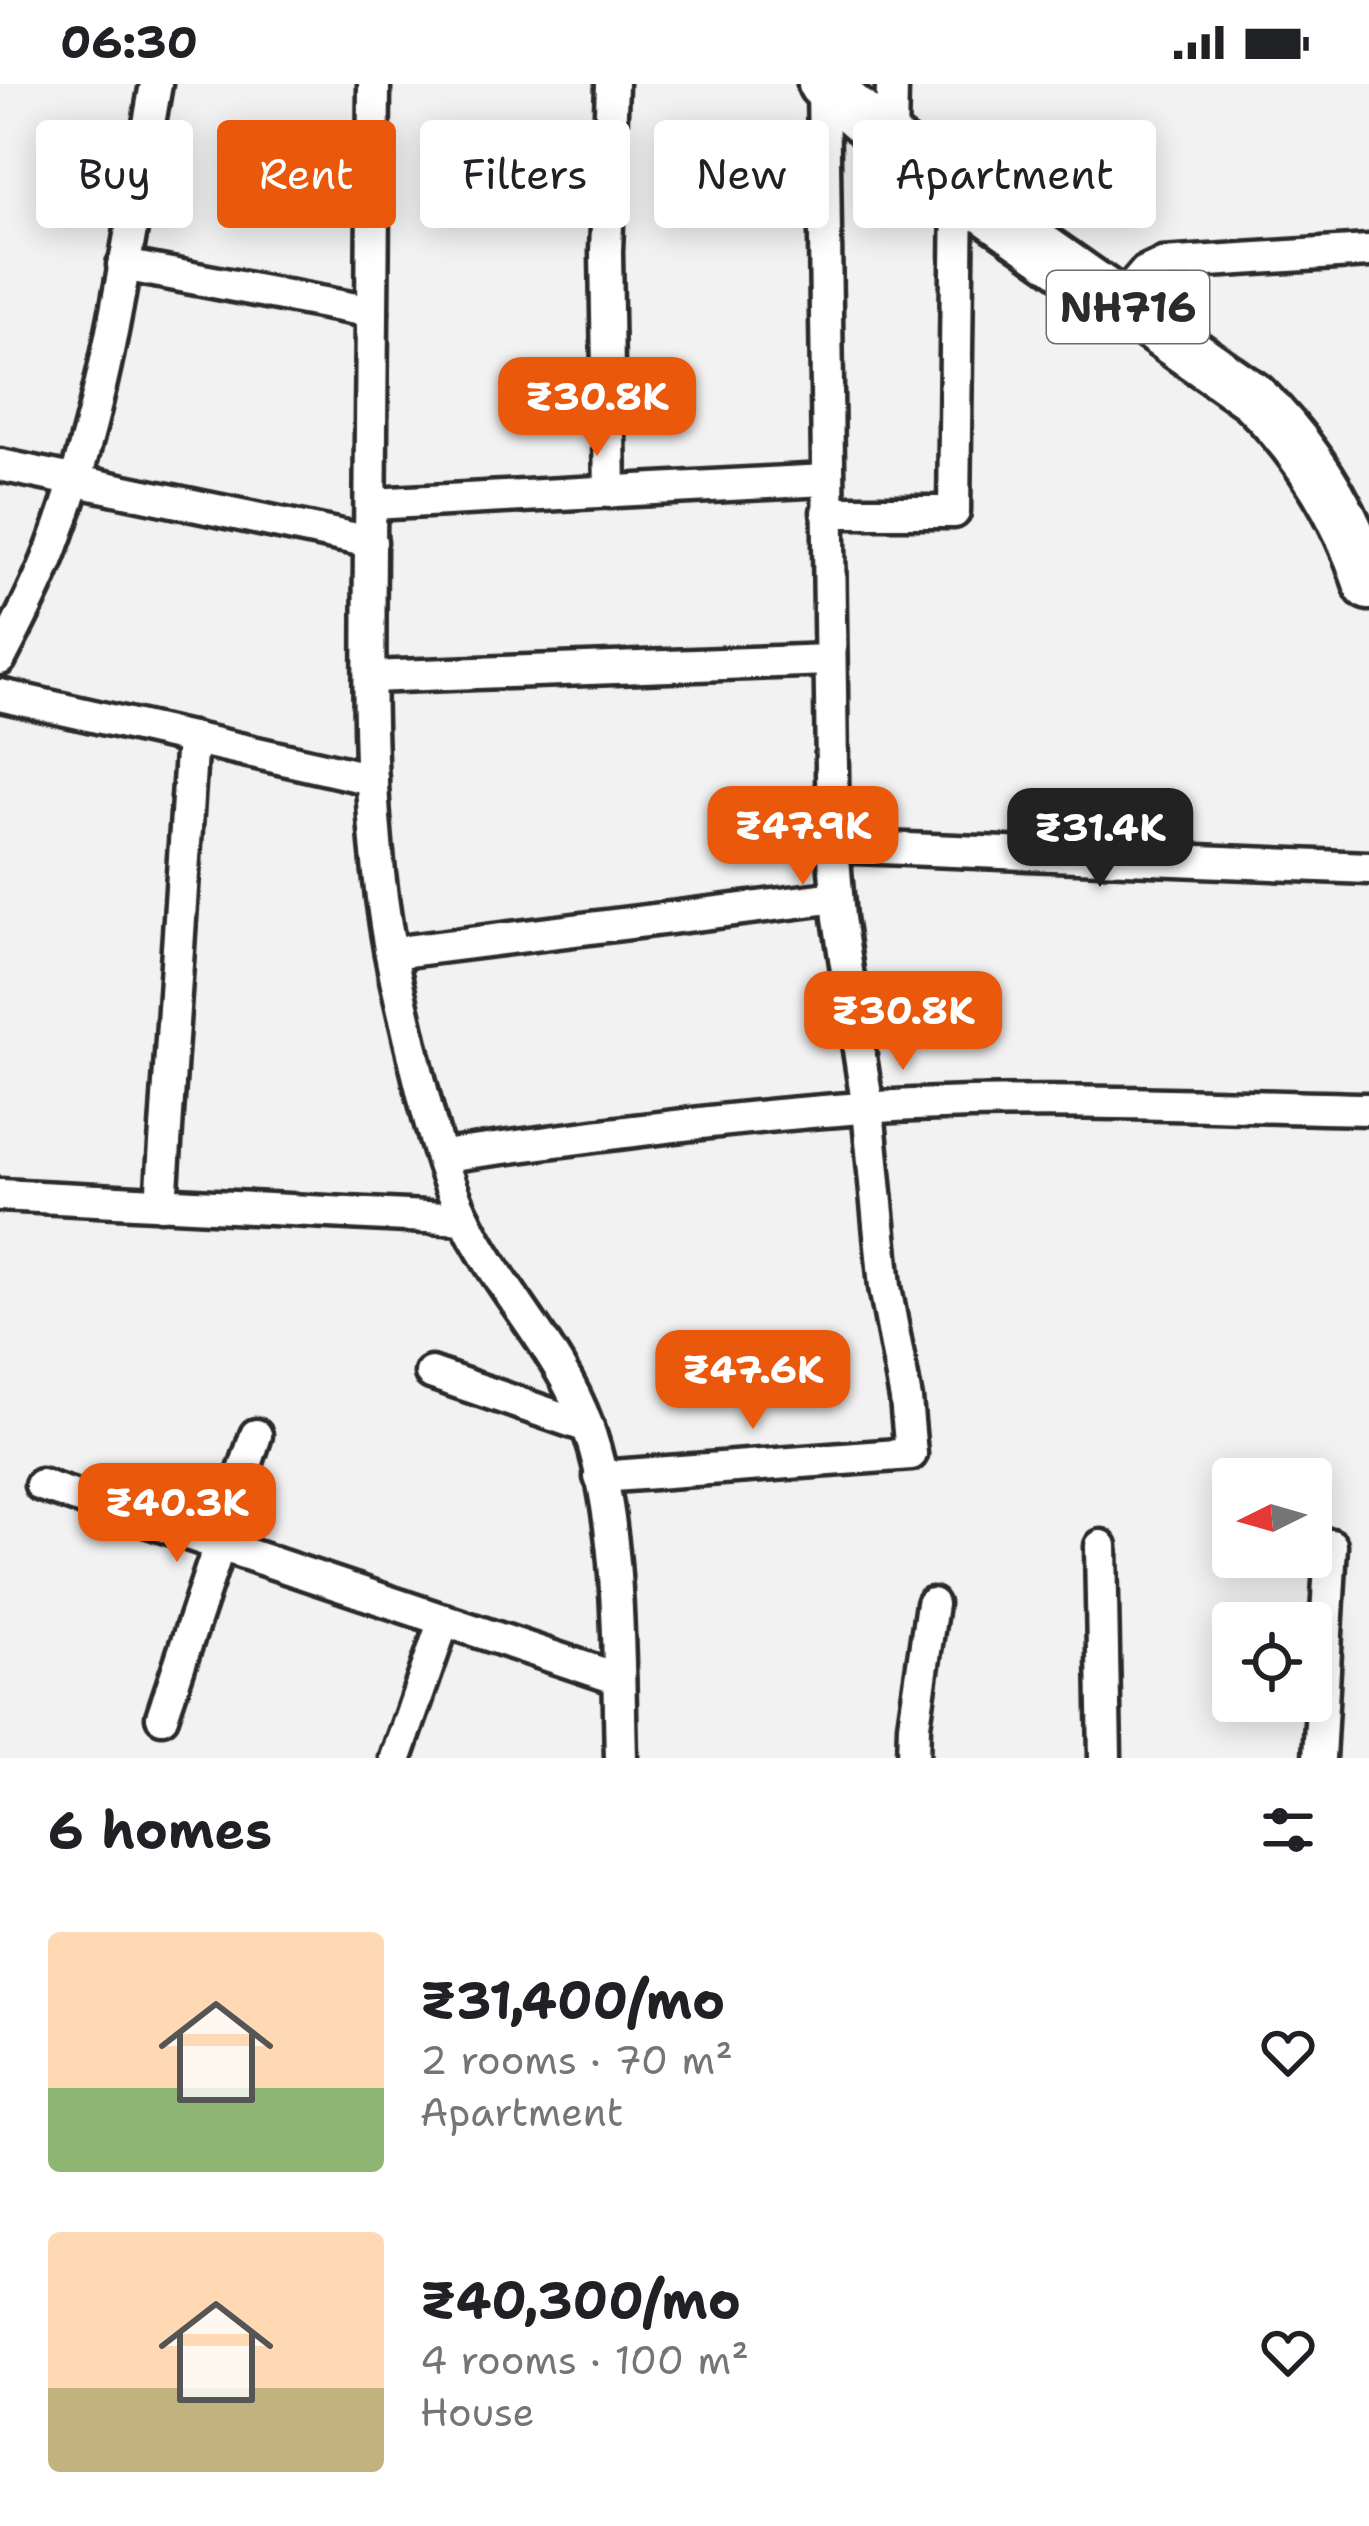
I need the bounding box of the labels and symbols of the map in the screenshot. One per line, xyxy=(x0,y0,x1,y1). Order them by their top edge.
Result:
road number: NH716 xyxy=(1047,271,1209,343)
pin: ₹30.8K xyxy=(499,357,695,459)
pin: ₹47.9K xyxy=(705,786,901,888)
pin: ₹31.4K xyxy=(1002,788,1198,890)
pin: ₹30.8K xyxy=(805,971,1001,1073)
pin: ₹47.6K xyxy=(655,1330,851,1432)
north arrow xyxy=(1212,1458,1332,1578)
pin: ₹40.3K xyxy=(79,1463,275,1565)

